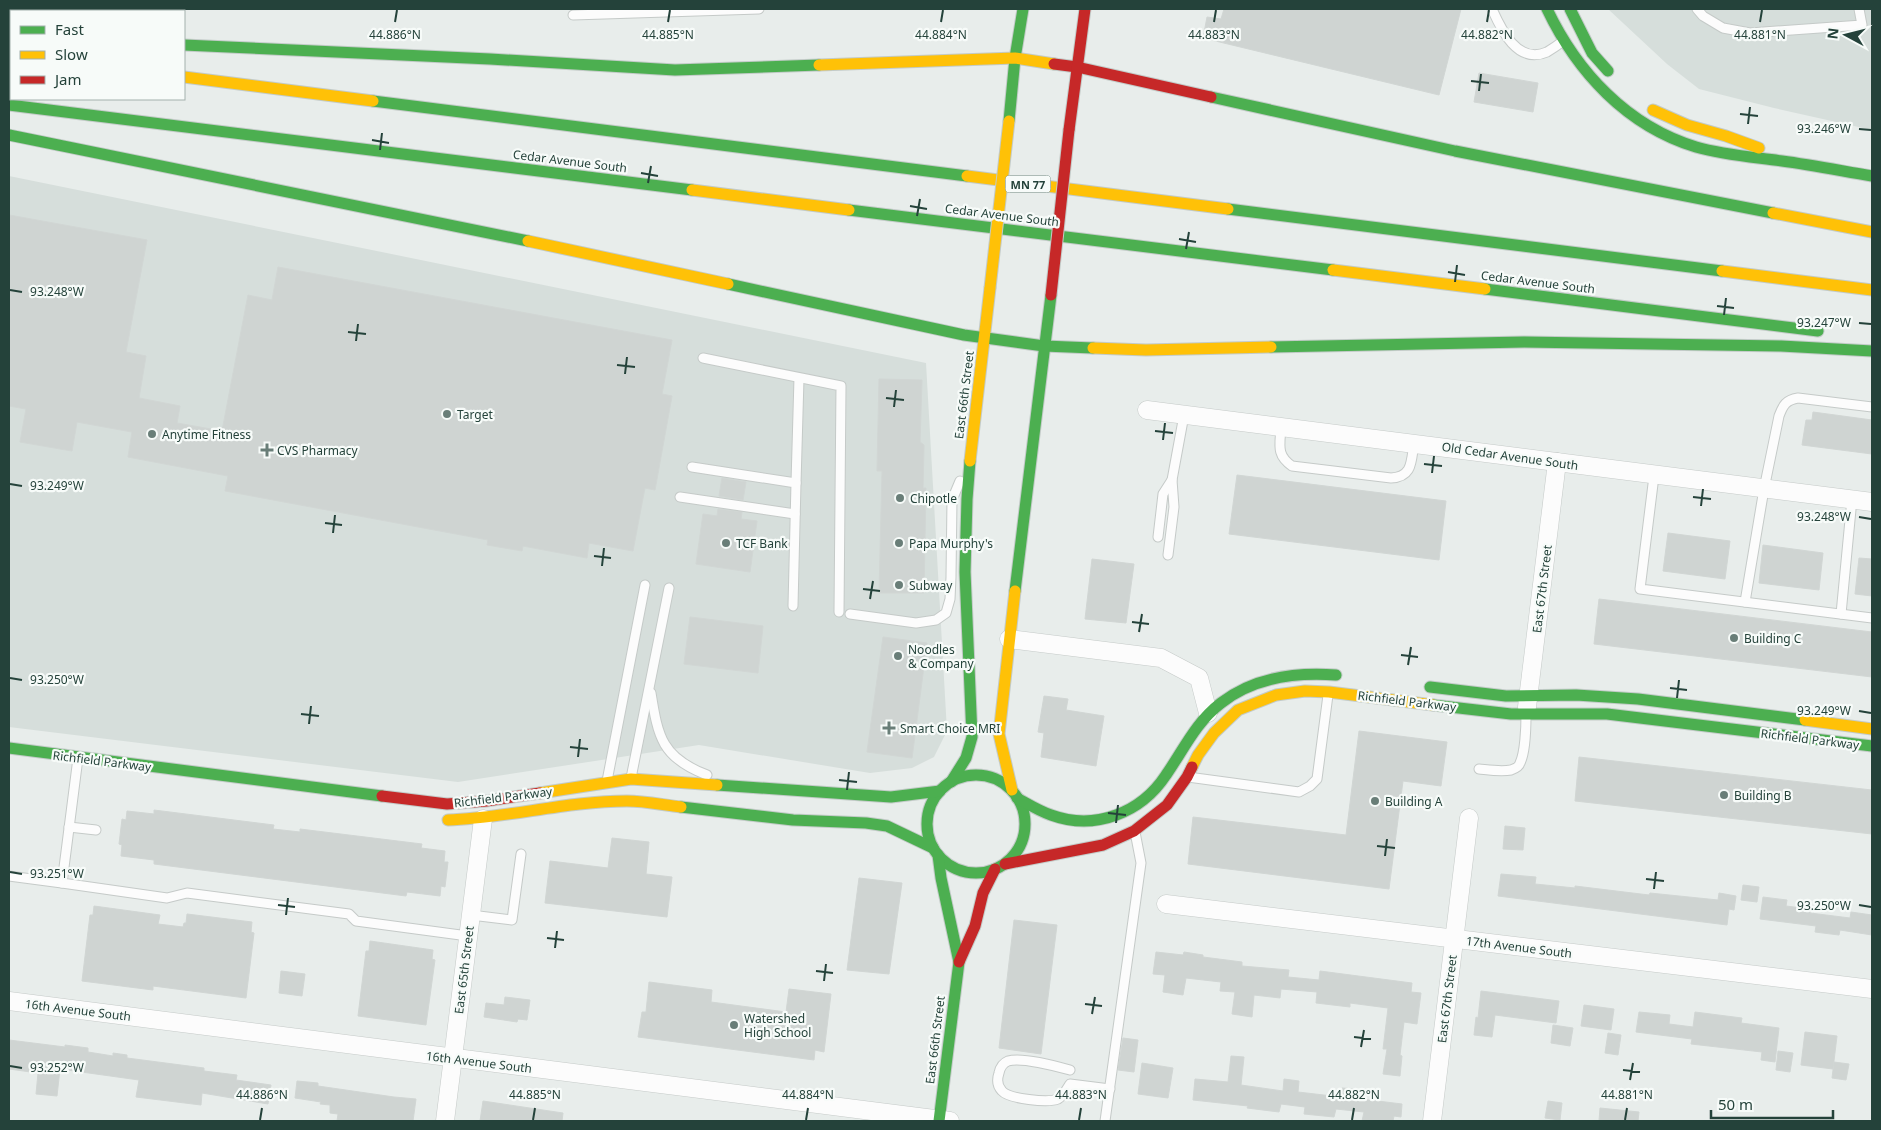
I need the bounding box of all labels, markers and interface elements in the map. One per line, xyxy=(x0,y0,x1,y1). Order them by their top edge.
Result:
legend xyxy=(10,10,185,100)
north arrow xyxy=(1821,10,1871,60)
text: Fast xyxy=(55,19,84,39)
text: 44.886°N xyxy=(369,26,421,43)
text: 44.885°N xyxy=(642,26,694,43)
text: 44.884°N xyxy=(915,26,967,43)
text: 44.883°N xyxy=(1188,26,1240,43)
text: 44.882°N xyxy=(1461,26,1513,43)
text: 44.881°N xyxy=(1734,26,1786,43)
text: N xyxy=(1822,27,1843,40)
text: Slow xyxy=(55,44,88,64)
text: Jam xyxy=(53,69,82,89)
text: 93.246°W xyxy=(1797,120,1851,137)
street label: Cedar Avenue South xyxy=(512,146,628,176)
road number: MN 77 xyxy=(1006,175,1050,192)
street label: Cedar Avenue South xyxy=(944,200,1060,230)
street label: Cedar Avenue South xyxy=(1480,267,1596,297)
text: 93.248°W xyxy=(30,283,84,300)
text: 93.247°W xyxy=(1797,314,1851,331)
street label: East 66th Street xyxy=(950,349,978,440)
place label: Target xyxy=(457,406,493,423)
marker: Target xyxy=(441,408,453,420)
place label: Anytime Fitness xyxy=(162,426,251,443)
marker: Anytime Fitness xyxy=(146,428,158,440)
street label: Old Cedar Avenue South xyxy=(1441,438,1579,474)
place label: CVS Pharmacy xyxy=(277,442,359,459)
marker: CVS Pharmacy xyxy=(261,444,273,456)
text: 93.249°W xyxy=(30,477,84,494)
place label: Chipotle xyxy=(910,490,957,507)
marker: Chipotle xyxy=(894,492,906,504)
text: 93.248°W xyxy=(1797,508,1851,525)
place label: TCF Bank xyxy=(736,535,788,552)
place label: Papa Murphy's xyxy=(909,535,993,552)
marker: TCF Bank xyxy=(720,537,732,549)
marker: Papa Murphy's xyxy=(893,537,905,549)
street label: East 67th Street xyxy=(1528,543,1556,634)
place label: Subway xyxy=(909,577,953,594)
marker: Subway xyxy=(893,579,905,591)
place label: Building C xyxy=(1744,630,1802,647)
marker: Building C xyxy=(1728,632,1740,644)
place label: Noodles & Company xyxy=(908,641,974,672)
marker: Noodles & Company xyxy=(892,650,904,662)
text: 93.250°W xyxy=(30,671,84,688)
street label: Richfield Parkway xyxy=(1357,687,1458,716)
text: 93.249°W xyxy=(1797,702,1851,719)
place label: Smart Choice MRI xyxy=(900,720,1000,737)
marker: Smart Choice MRI xyxy=(882,721,896,735)
street label: Richfield Parkway xyxy=(1760,725,1861,754)
street label: Richfield Parkway xyxy=(52,747,153,776)
street label: Richfield Parkway xyxy=(453,782,554,811)
place label: Building B xyxy=(1734,787,1792,804)
marker: Building B xyxy=(1718,789,1730,801)
place label: Building A xyxy=(1385,793,1443,810)
marker: Building A xyxy=(1369,795,1381,807)
text: 93.251°W xyxy=(30,865,84,882)
text: 93.250°W xyxy=(1797,897,1851,914)
street label: East 65th Street xyxy=(450,924,478,1015)
street label: 17th Avenue South xyxy=(1465,932,1573,962)
street label: East 67th Street xyxy=(1433,953,1461,1044)
street label: East 66th Street xyxy=(921,994,949,1085)
street label: 16th Avenue South xyxy=(24,995,132,1025)
place label: Watershed High School xyxy=(744,1010,811,1041)
marker: Watershed High School xyxy=(728,1019,740,1031)
street label: 16th Avenue South xyxy=(425,1047,533,1077)
text: 93.252°W xyxy=(30,1059,84,1076)
text: 44.886°N xyxy=(236,1086,288,1103)
text: 44.885°N xyxy=(509,1086,561,1103)
text: 44.884°N xyxy=(782,1086,834,1103)
text: 44.883°N xyxy=(1055,1086,1107,1103)
text: 44.882°N xyxy=(1328,1086,1380,1103)
text: 44.881°N xyxy=(1601,1086,1653,1103)
scale bar xyxy=(1711,1088,1834,1120)
text: 50 m xyxy=(1718,1094,1753,1114)

